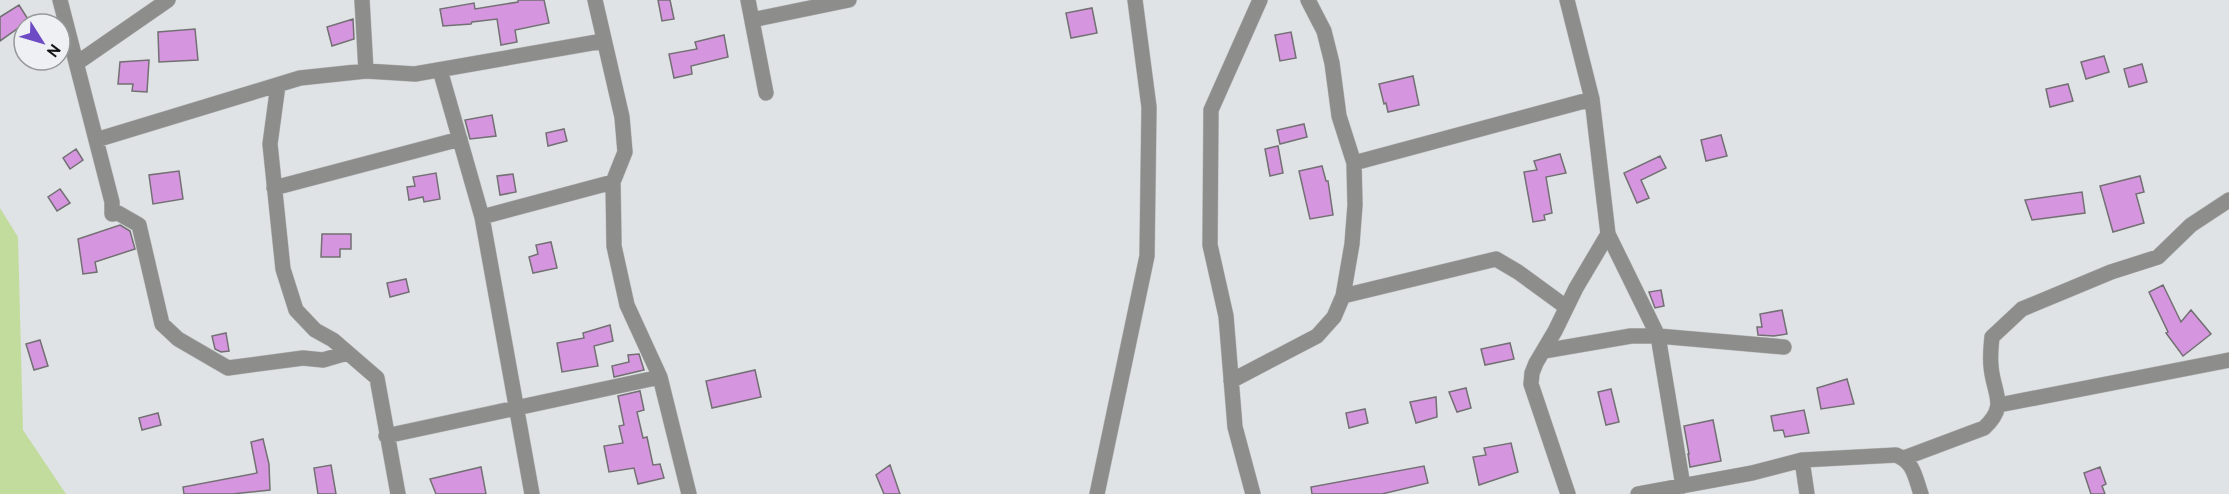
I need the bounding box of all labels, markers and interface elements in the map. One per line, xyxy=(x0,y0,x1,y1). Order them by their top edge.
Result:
north arrow xyxy=(12,12,72,72)
text: N xyxy=(41,39,64,60)

